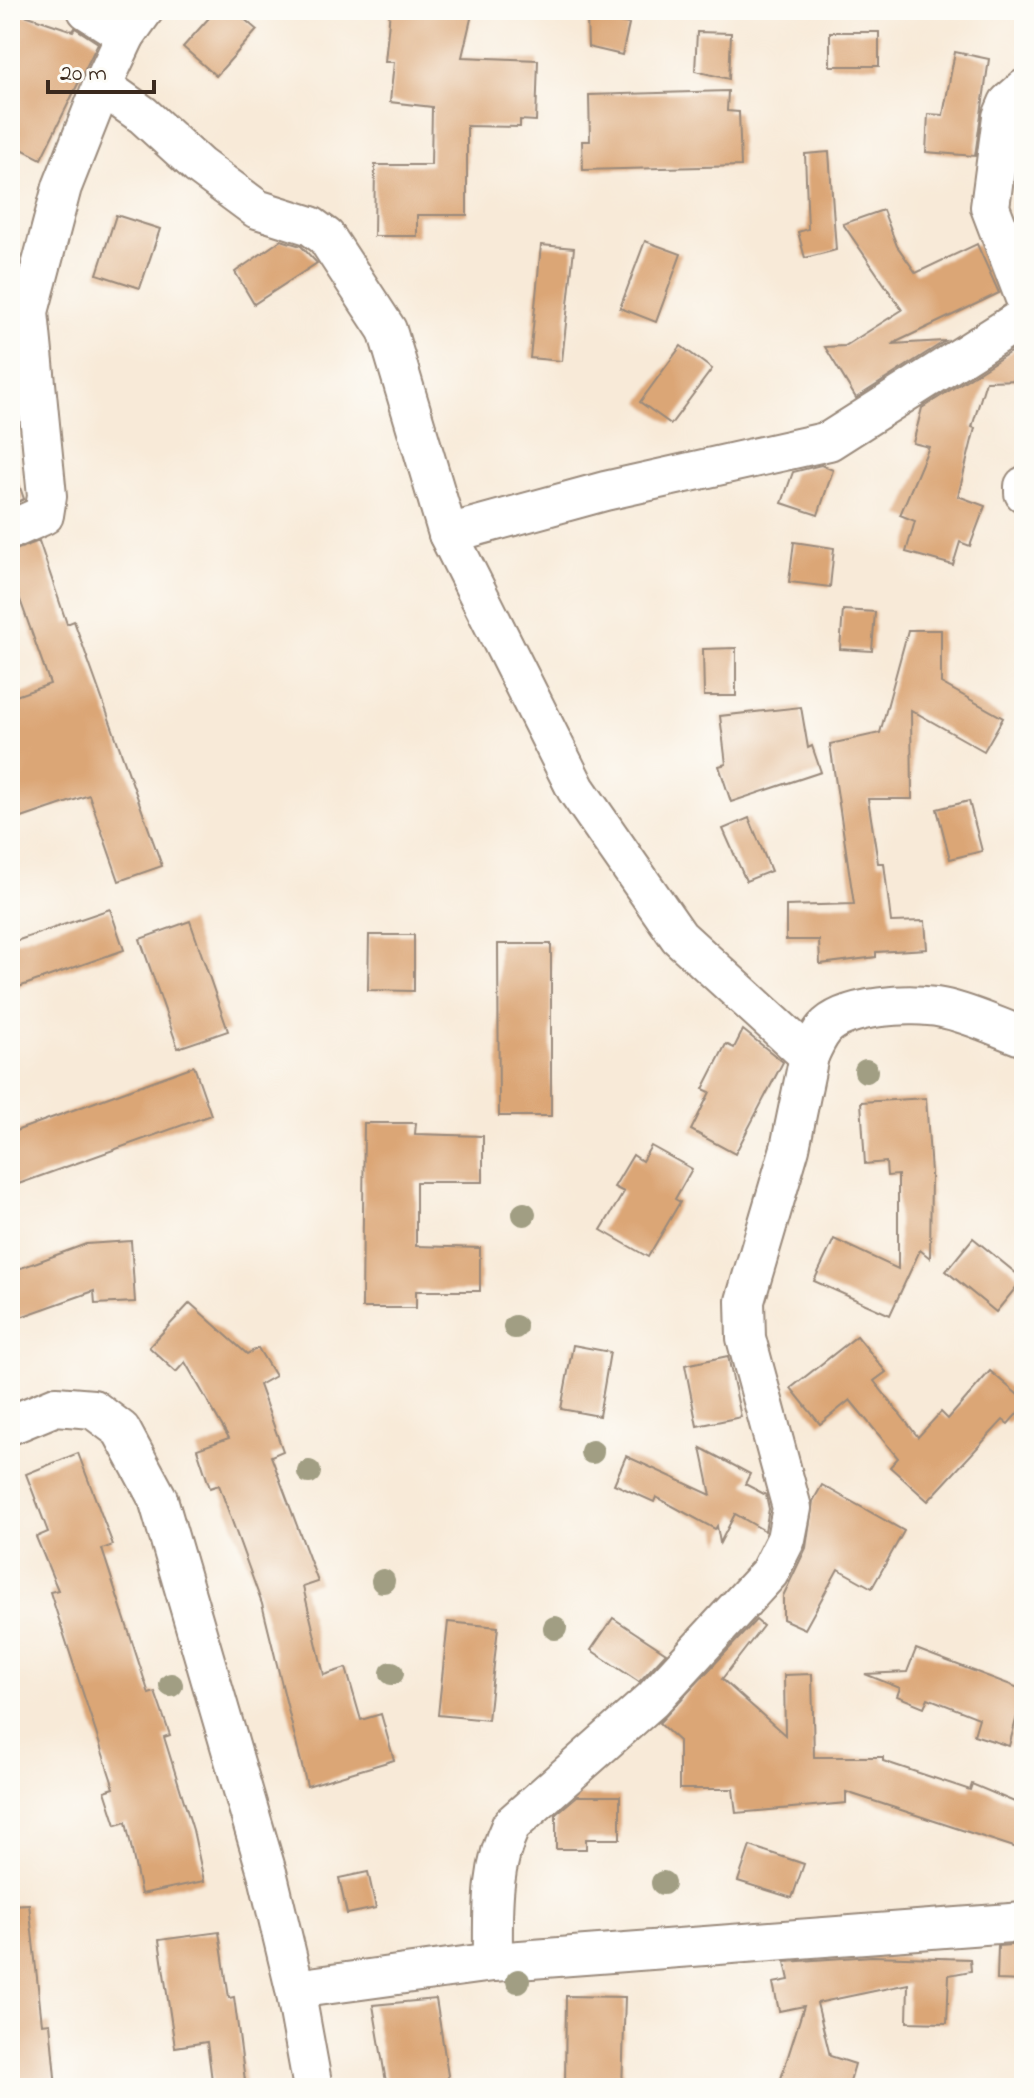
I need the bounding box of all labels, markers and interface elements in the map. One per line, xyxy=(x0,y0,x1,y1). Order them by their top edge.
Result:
scale bar xyxy=(48,44,154,94)
text: 20 m xyxy=(60,57,107,92)

